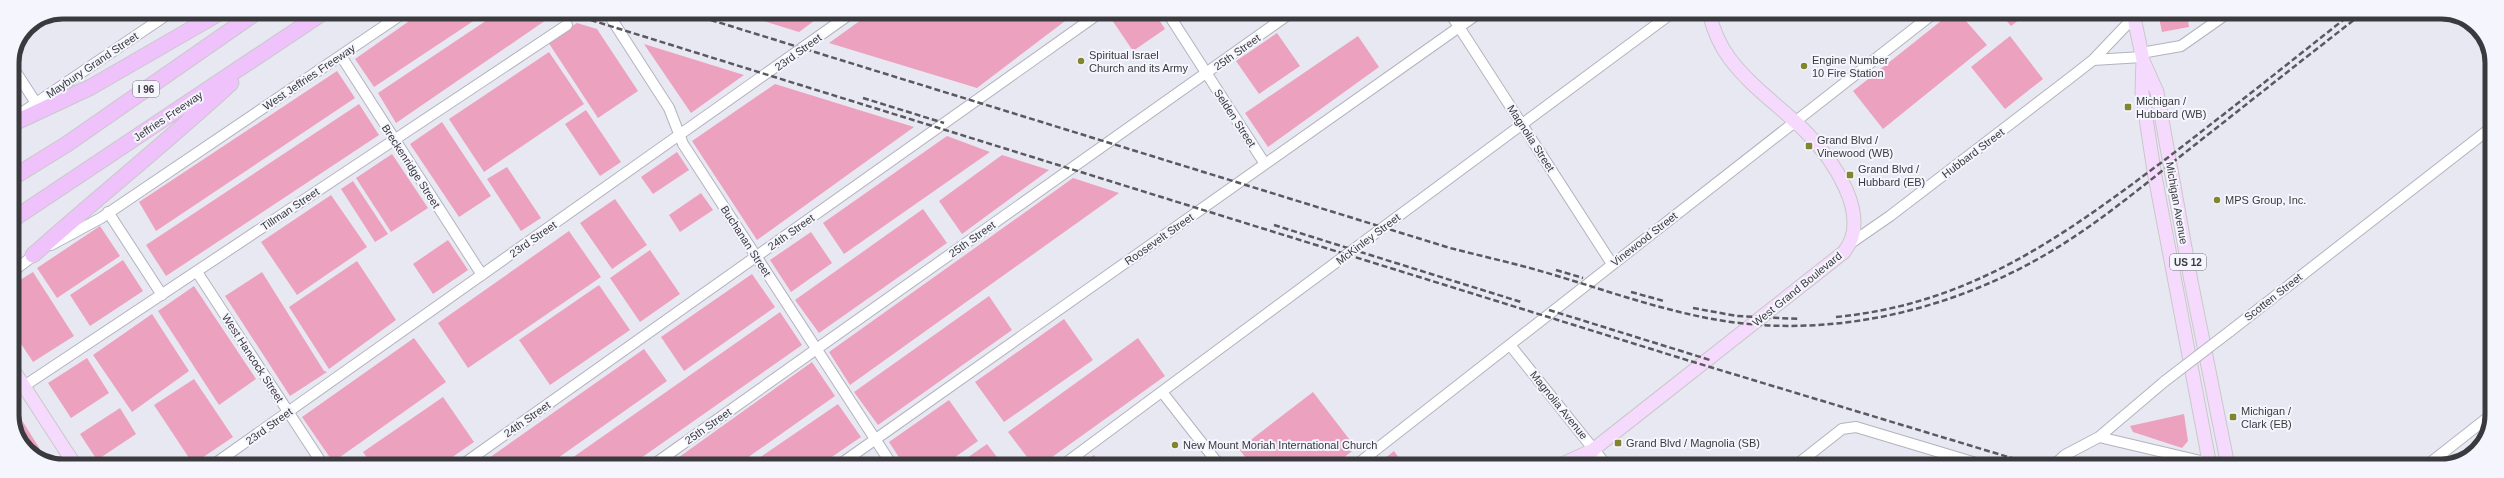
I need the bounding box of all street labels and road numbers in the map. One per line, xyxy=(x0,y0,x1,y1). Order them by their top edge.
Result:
street label: Maybury Grand Street xyxy=(44,30,140,100)
street label: 23rd Street xyxy=(772,31,824,73)
street label: 25th Street xyxy=(1212,32,1262,72)
street label: West Jeffries Freeway xyxy=(261,41,358,112)
road number: I 96 xyxy=(133,81,159,97)
street label: Selden Street xyxy=(1212,87,1258,149)
street label: Jeffries Freeway xyxy=(131,88,205,143)
street label: Magnolia Street xyxy=(1505,102,1557,174)
street label: Breckenridge Street xyxy=(379,122,443,210)
street label: Hubbard Street xyxy=(1940,126,2006,180)
street label: Michigan Avenue xyxy=(2164,161,2190,245)
street label: Tillman Street xyxy=(259,185,321,233)
street label: Buchanan Street xyxy=(719,203,773,279)
street label: Vinewood Street xyxy=(1609,209,1679,269)
street label: Roosevelt Street xyxy=(1122,211,1196,267)
street label: McKinley Street xyxy=(1334,211,1402,267)
street label: 24th Street xyxy=(766,212,816,252)
street label: 23rd Street xyxy=(507,218,559,260)
street label: 25th Street xyxy=(947,219,997,259)
street label: West Grand Boulevard xyxy=(1750,249,1844,329)
road number: US 12 xyxy=(2170,254,2206,270)
street label: Scotten Street xyxy=(2242,271,2304,323)
street label: West Hancock Street xyxy=(220,311,286,405)
street label: Magnolia Avenue xyxy=(1528,369,1590,441)
street label: 24th Street xyxy=(502,399,552,439)
street label: 23rd Street xyxy=(243,405,295,447)
street label: 25th Street xyxy=(683,406,733,446)

